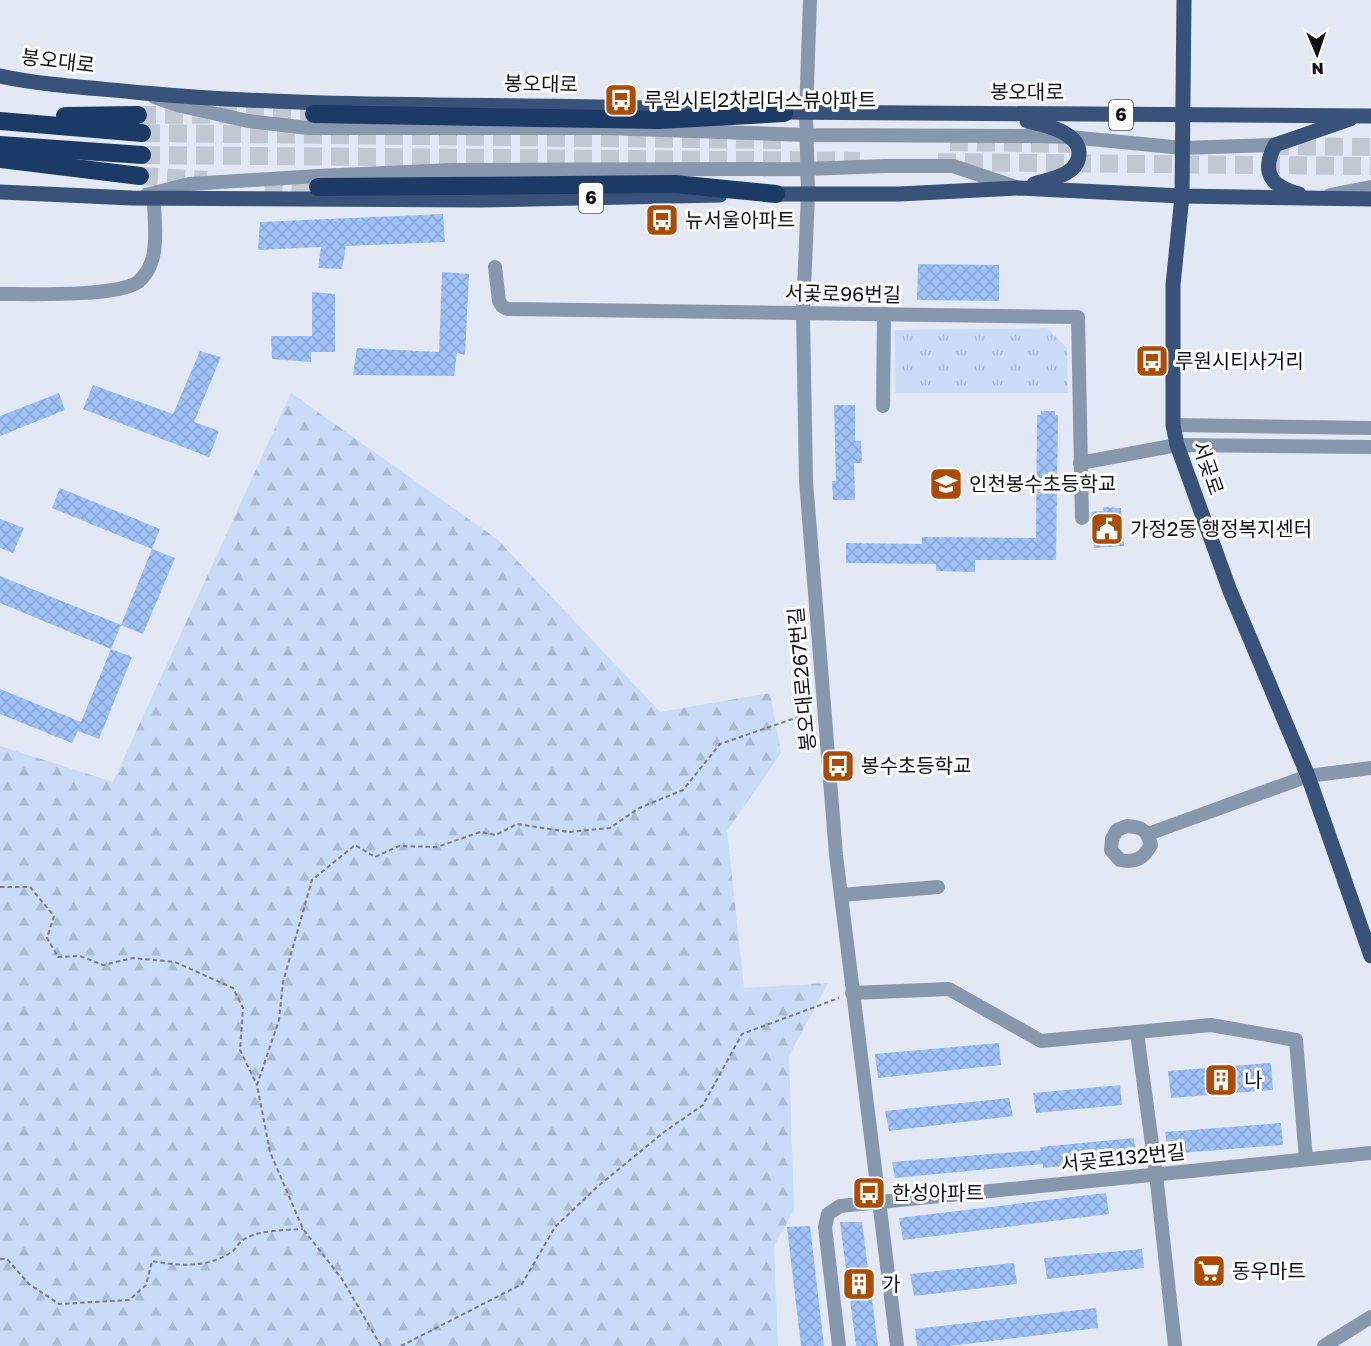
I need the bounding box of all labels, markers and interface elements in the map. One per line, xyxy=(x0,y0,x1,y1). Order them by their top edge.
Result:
north arrow xyxy=(1287,24,1347,84)
street label: 봉오대로 xyxy=(20,44,96,76)
text: N xyxy=(1311,59,1324,79)
street label: 봉오대로 xyxy=(504,70,578,96)
street label: 봉오대로 xyxy=(990,79,1064,103)
bus stop icon: 루원시티2차리더스뷰아파트 xyxy=(603,82,639,118)
place label: 루원시티2차리더스뷰아파트 xyxy=(644,87,876,111)
road number: 6 xyxy=(1109,100,1133,130)
road number: 6 xyxy=(579,183,603,213)
bus stop icon: 뉴서울아파트 xyxy=(644,202,680,238)
place label: 뉴서울아파트 xyxy=(685,207,795,231)
street label: 서곷로96번길 xyxy=(785,280,901,306)
bus stop icon: 루원시티사거리 xyxy=(1134,343,1170,379)
place label: 루원시티사거리 xyxy=(1175,348,1304,372)
street label: 서곶로 xyxy=(1189,438,1229,498)
school or university icon: 인천봉수초등학교 xyxy=(928,466,964,502)
place label: 인천봉수초등학교 xyxy=(969,471,1116,495)
public building icon: 가정2동 행정복지센터 xyxy=(1089,511,1125,547)
place label: 가정2동 행정복지센터 xyxy=(1130,516,1312,540)
street label: 봉오대로267번길 xyxy=(783,606,819,752)
bus stop icon: 봉수초등학교 xyxy=(820,748,856,784)
place label: 봉수초등학교 xyxy=(861,753,971,777)
building icon: 나 xyxy=(1203,1062,1239,1098)
place label: 나 xyxy=(1244,1067,1262,1091)
street label: 서곶로132번길 xyxy=(1059,1139,1186,1175)
bus stop icon: 한성아파트 xyxy=(851,1175,887,1211)
place label: 한성아파트 xyxy=(892,1180,984,1204)
supermarket icon: 동우마트 xyxy=(1191,1253,1227,1289)
place label: 동우마트 xyxy=(1232,1258,1306,1282)
building icon: 가 xyxy=(841,1266,877,1302)
place label: 가 xyxy=(882,1271,900,1295)

